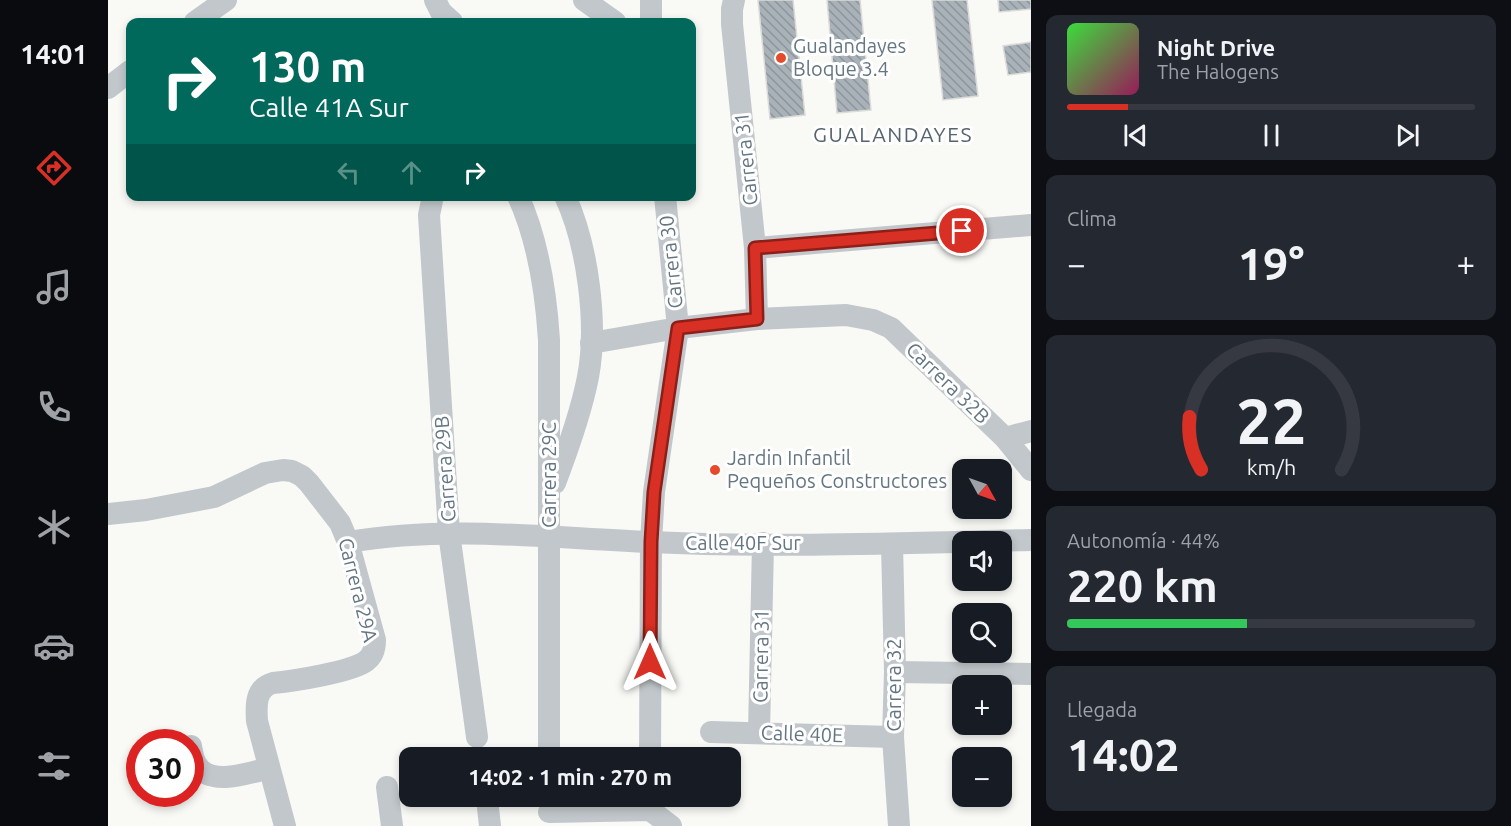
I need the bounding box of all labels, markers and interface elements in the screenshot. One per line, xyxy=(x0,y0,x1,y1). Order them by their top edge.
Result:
place label: Gualandayes Bloque 3.4 xyxy=(793,34,906,80)
text: Night Drive xyxy=(1157,35,1275,60)
text: 14:01 xyxy=(20,39,88,69)
icon: right xyxy=(150,42,228,120)
text: 130 m xyxy=(249,43,366,90)
marker: Gualandayes Bloque 3.4 xyxy=(774,51,788,65)
text: The Halogens xyxy=(1157,60,1279,83)
text: Calle 41A Sur xyxy=(249,92,409,122)
street label: Carrera 31 xyxy=(729,111,762,207)
icon: previous xyxy=(1119,119,1152,152)
icon: pause xyxy=(1255,119,1288,152)
icon: next xyxy=(1391,119,1424,152)
district label: GUALANDAYES xyxy=(813,122,973,146)
icon: directions xyxy=(33,147,75,189)
icon: left xyxy=(332,156,365,189)
icon: ahead xyxy=(395,156,428,189)
icon: right xyxy=(458,156,491,189)
pin xyxy=(936,205,987,256)
text: Clima xyxy=(1067,207,1117,230)
street label: Carrera 30 xyxy=(654,214,687,310)
icon: arrive xyxy=(945,214,978,247)
text: 19° xyxy=(1238,238,1304,289)
text: − xyxy=(1067,245,1086,282)
text: + xyxy=(1456,245,1475,282)
icon: music xyxy=(33,266,75,308)
street label: Carrera 32B xyxy=(902,337,995,428)
icon: phone xyxy=(33,386,75,428)
text: 22 xyxy=(1236,386,1306,456)
street label: Carrera 29B xyxy=(429,415,460,523)
street label: Carrera 29C xyxy=(537,422,560,528)
place label: Jardin Infantil Pequeños Constructores xyxy=(727,446,947,492)
text: km/h xyxy=(1246,455,1296,479)
north arrow xyxy=(952,459,1012,519)
map controls xyxy=(952,459,1012,807)
marker: Jardin Infantil Pequeños Constructores xyxy=(708,463,722,477)
icon: climate xyxy=(33,506,75,548)
text: Autonomía · 44% xyxy=(1067,529,1220,552)
street label: Calle 40F Sur xyxy=(685,531,801,554)
button: sound xyxy=(952,531,1012,591)
street label: Carrera 29A xyxy=(334,535,383,644)
text: 220 km xyxy=(1067,560,1218,611)
button: search xyxy=(952,603,1012,663)
street label: Carrera 31 xyxy=(748,609,773,703)
icon: car xyxy=(33,625,75,667)
position arrow xyxy=(618,630,682,694)
street label: Carrera 32 xyxy=(882,638,905,732)
button: + xyxy=(952,675,1012,735)
text: Llegada xyxy=(1067,698,1137,721)
street label: Calle 40E xyxy=(760,721,844,746)
speed limit sign: 30 xyxy=(126,729,204,807)
text: 14:02 xyxy=(1067,729,1180,780)
icon: filters xyxy=(33,745,75,787)
button: − xyxy=(952,747,1012,807)
text: 14:02 · 1 min · 270 m xyxy=(468,764,672,789)

